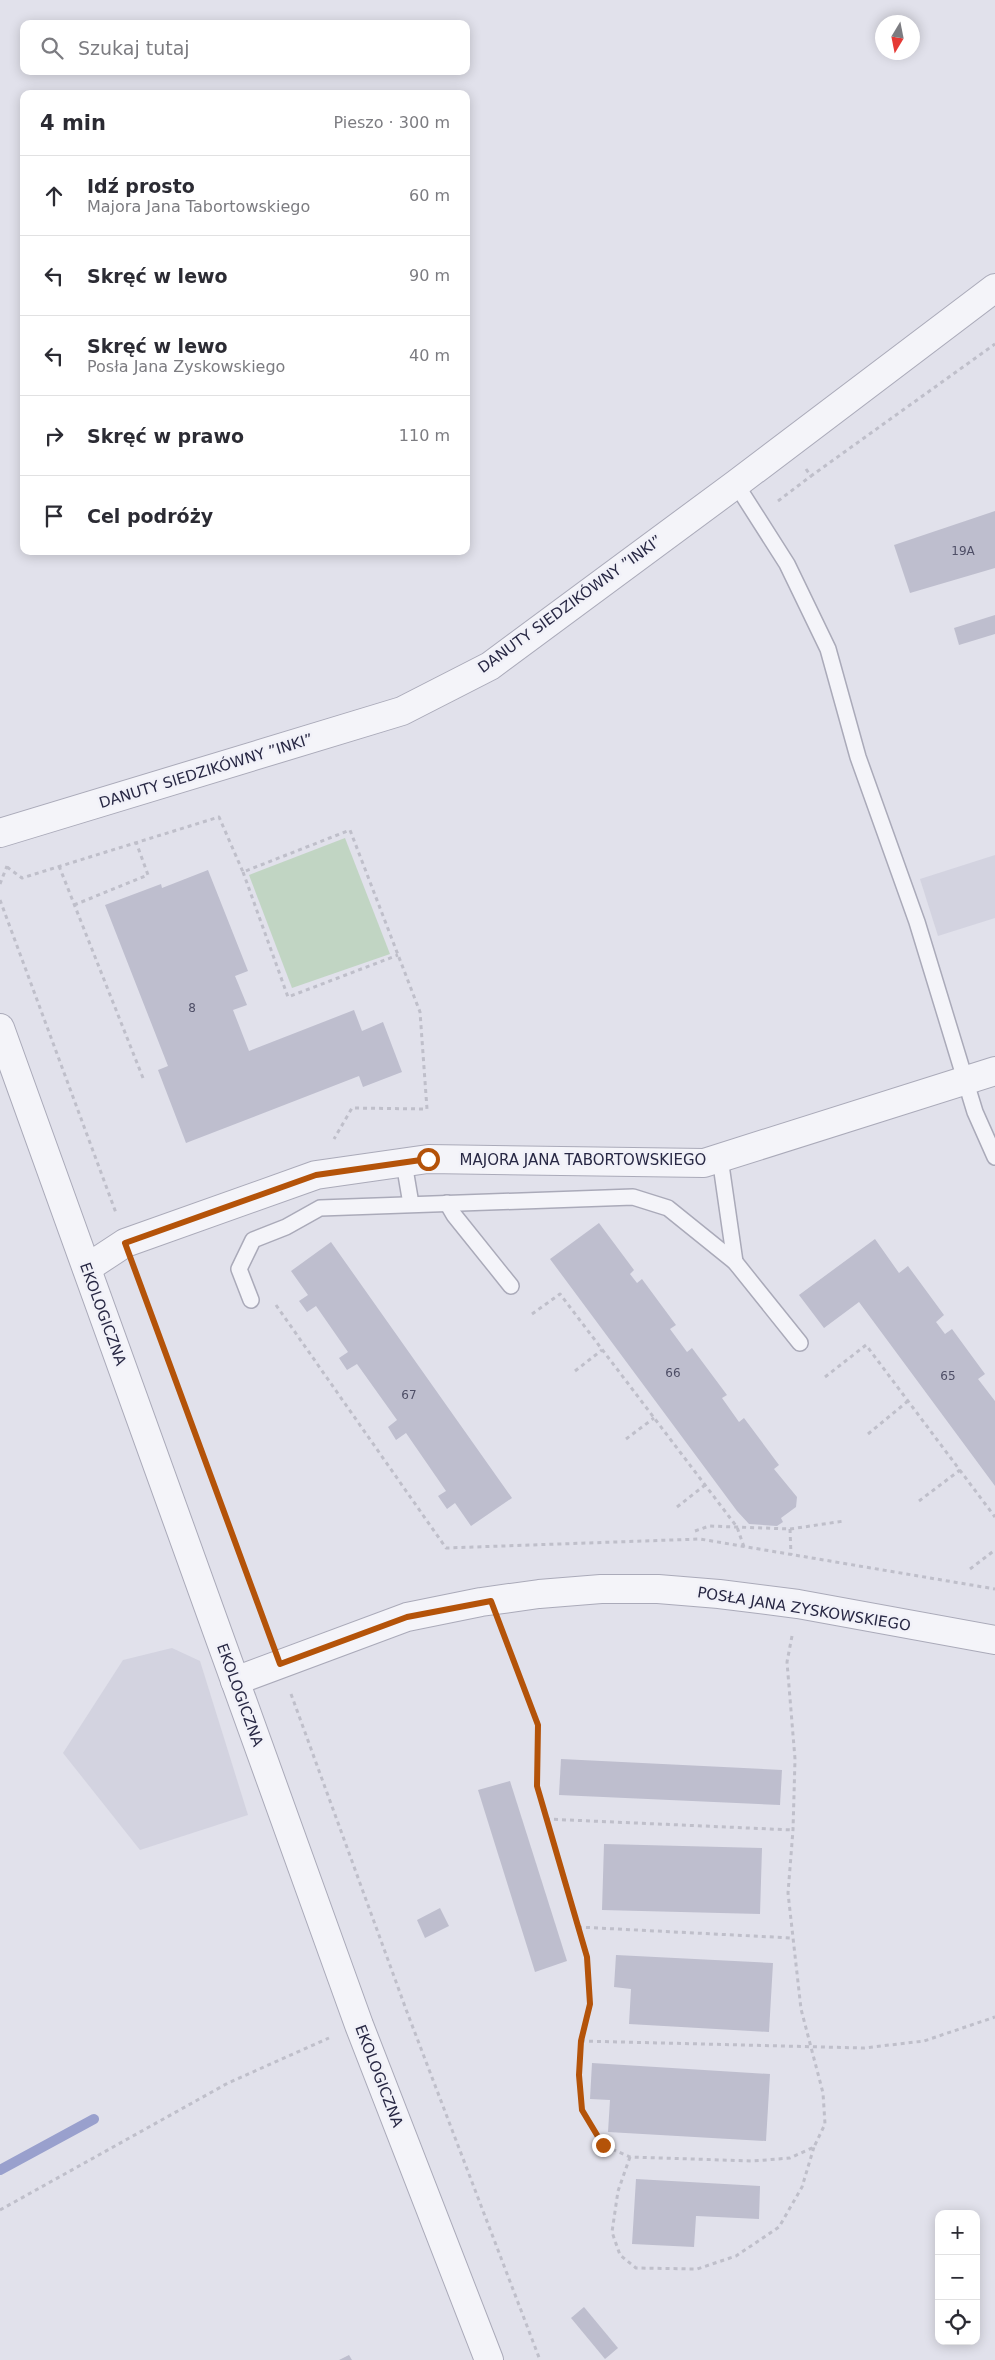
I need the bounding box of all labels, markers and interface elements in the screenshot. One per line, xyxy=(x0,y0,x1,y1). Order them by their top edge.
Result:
north arrow xyxy=(875,15,920,60)
search box xyxy=(20,20,470,75)
icon: search xyxy=(38,34,66,62)
text: Szukaj tutaj xyxy=(78,37,190,59)
text: 4 min xyxy=(40,111,106,135)
text: Pieszo · 300 m xyxy=(333,113,450,132)
text: Idź prosto xyxy=(87,175,195,197)
icon: ahead xyxy=(40,182,68,210)
text: 60 m xyxy=(409,186,450,205)
text: Majora Jana Tabortowskiego xyxy=(87,197,310,216)
icon: left xyxy=(40,262,68,290)
text: Skręć w lewo xyxy=(87,265,228,287)
text: 90 m xyxy=(409,266,450,285)
text: Skręć w lewo xyxy=(87,335,228,357)
icon: left xyxy=(40,342,68,370)
text: 40 m xyxy=(409,346,450,365)
text: Posła Jana Zyskowskiego xyxy=(87,357,285,376)
icon: right xyxy=(40,422,68,450)
text: Skręć w prawo xyxy=(87,425,244,447)
text: 110 m xyxy=(399,426,450,445)
icon: arrive xyxy=(40,502,68,530)
text: Cel podróży xyxy=(87,505,213,527)
street label: DANUTY SIEDZIKÓWNY ”INKI” xyxy=(474,530,665,677)
house number: 19A xyxy=(951,544,976,558)
street label: DANUTY SIEDZIKÓWNY ”INKI” xyxy=(97,729,315,812)
house number: 8 xyxy=(188,1001,196,1015)
route start xyxy=(417,1148,440,1171)
street label: MAJORA JANA TABORTOWSKIEGO xyxy=(460,1151,706,1169)
street label: EKOLOGICZNA xyxy=(76,1260,130,1369)
house number: 66 xyxy=(665,1366,681,1380)
house number: 65 xyxy=(940,1369,956,1383)
house number: 67 xyxy=(401,1388,417,1402)
street label: POSŁA JANA ZYSKOWSKIEGO xyxy=(696,1583,912,1635)
street label: EKOLOGICZNA xyxy=(213,1641,267,1750)
street label: EKOLOGICZNA xyxy=(351,2022,407,2130)
route end xyxy=(592,2134,615,2157)
map controls xyxy=(935,2210,980,2345)
button: + xyxy=(935,2210,980,2255)
button: − xyxy=(935,2255,980,2300)
button: locate xyxy=(935,2300,980,2345)

